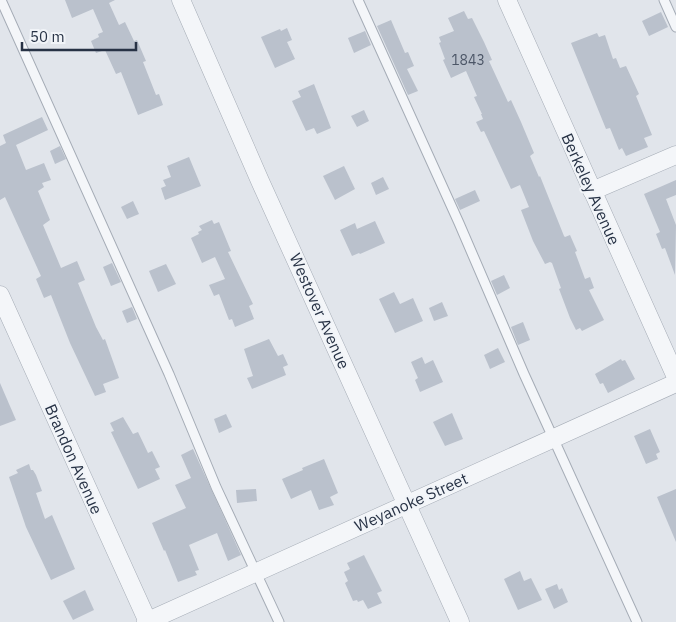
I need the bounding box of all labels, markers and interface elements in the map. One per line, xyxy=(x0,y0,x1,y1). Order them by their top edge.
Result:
scale bar xyxy=(22,20,136,52)
text: 50 m xyxy=(30,27,65,46)
house number: 1843 xyxy=(451,51,485,69)
street label: Berkeley Avenue xyxy=(557,130,625,248)
street label: Westover Avenue xyxy=(286,250,355,372)
street label: Brandon Avenue xyxy=(41,401,107,517)
street label: Weyanoke Street xyxy=(351,468,471,536)

